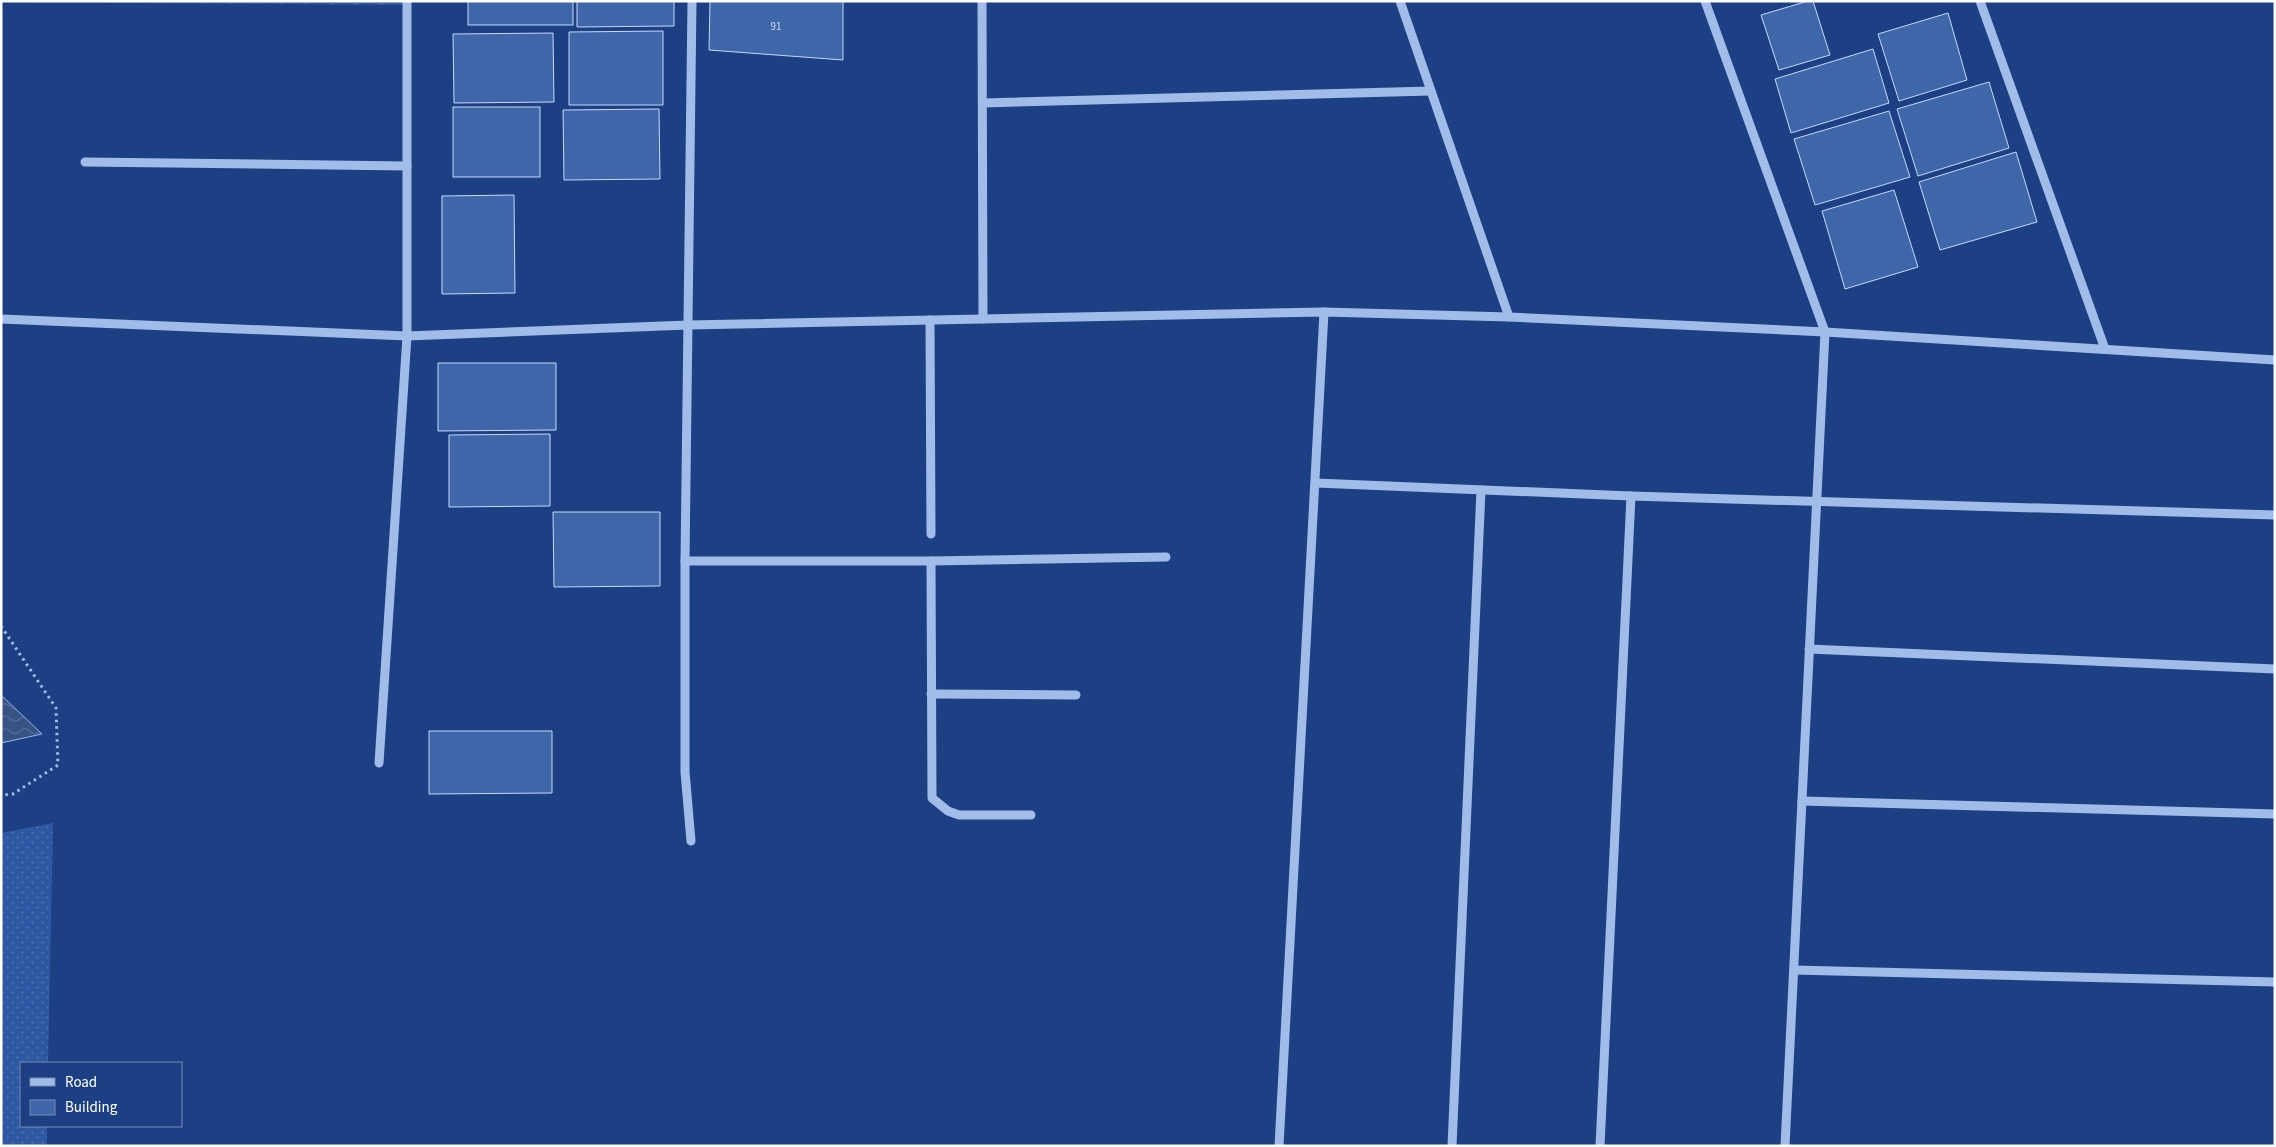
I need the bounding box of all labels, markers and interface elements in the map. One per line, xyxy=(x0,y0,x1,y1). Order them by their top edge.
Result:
house number: 91 xyxy=(771,19,781,34)
legend xyxy=(20,1062,182,1127)
text: Road xyxy=(65,1072,97,1093)
text: Building xyxy=(65,1097,118,1118)

